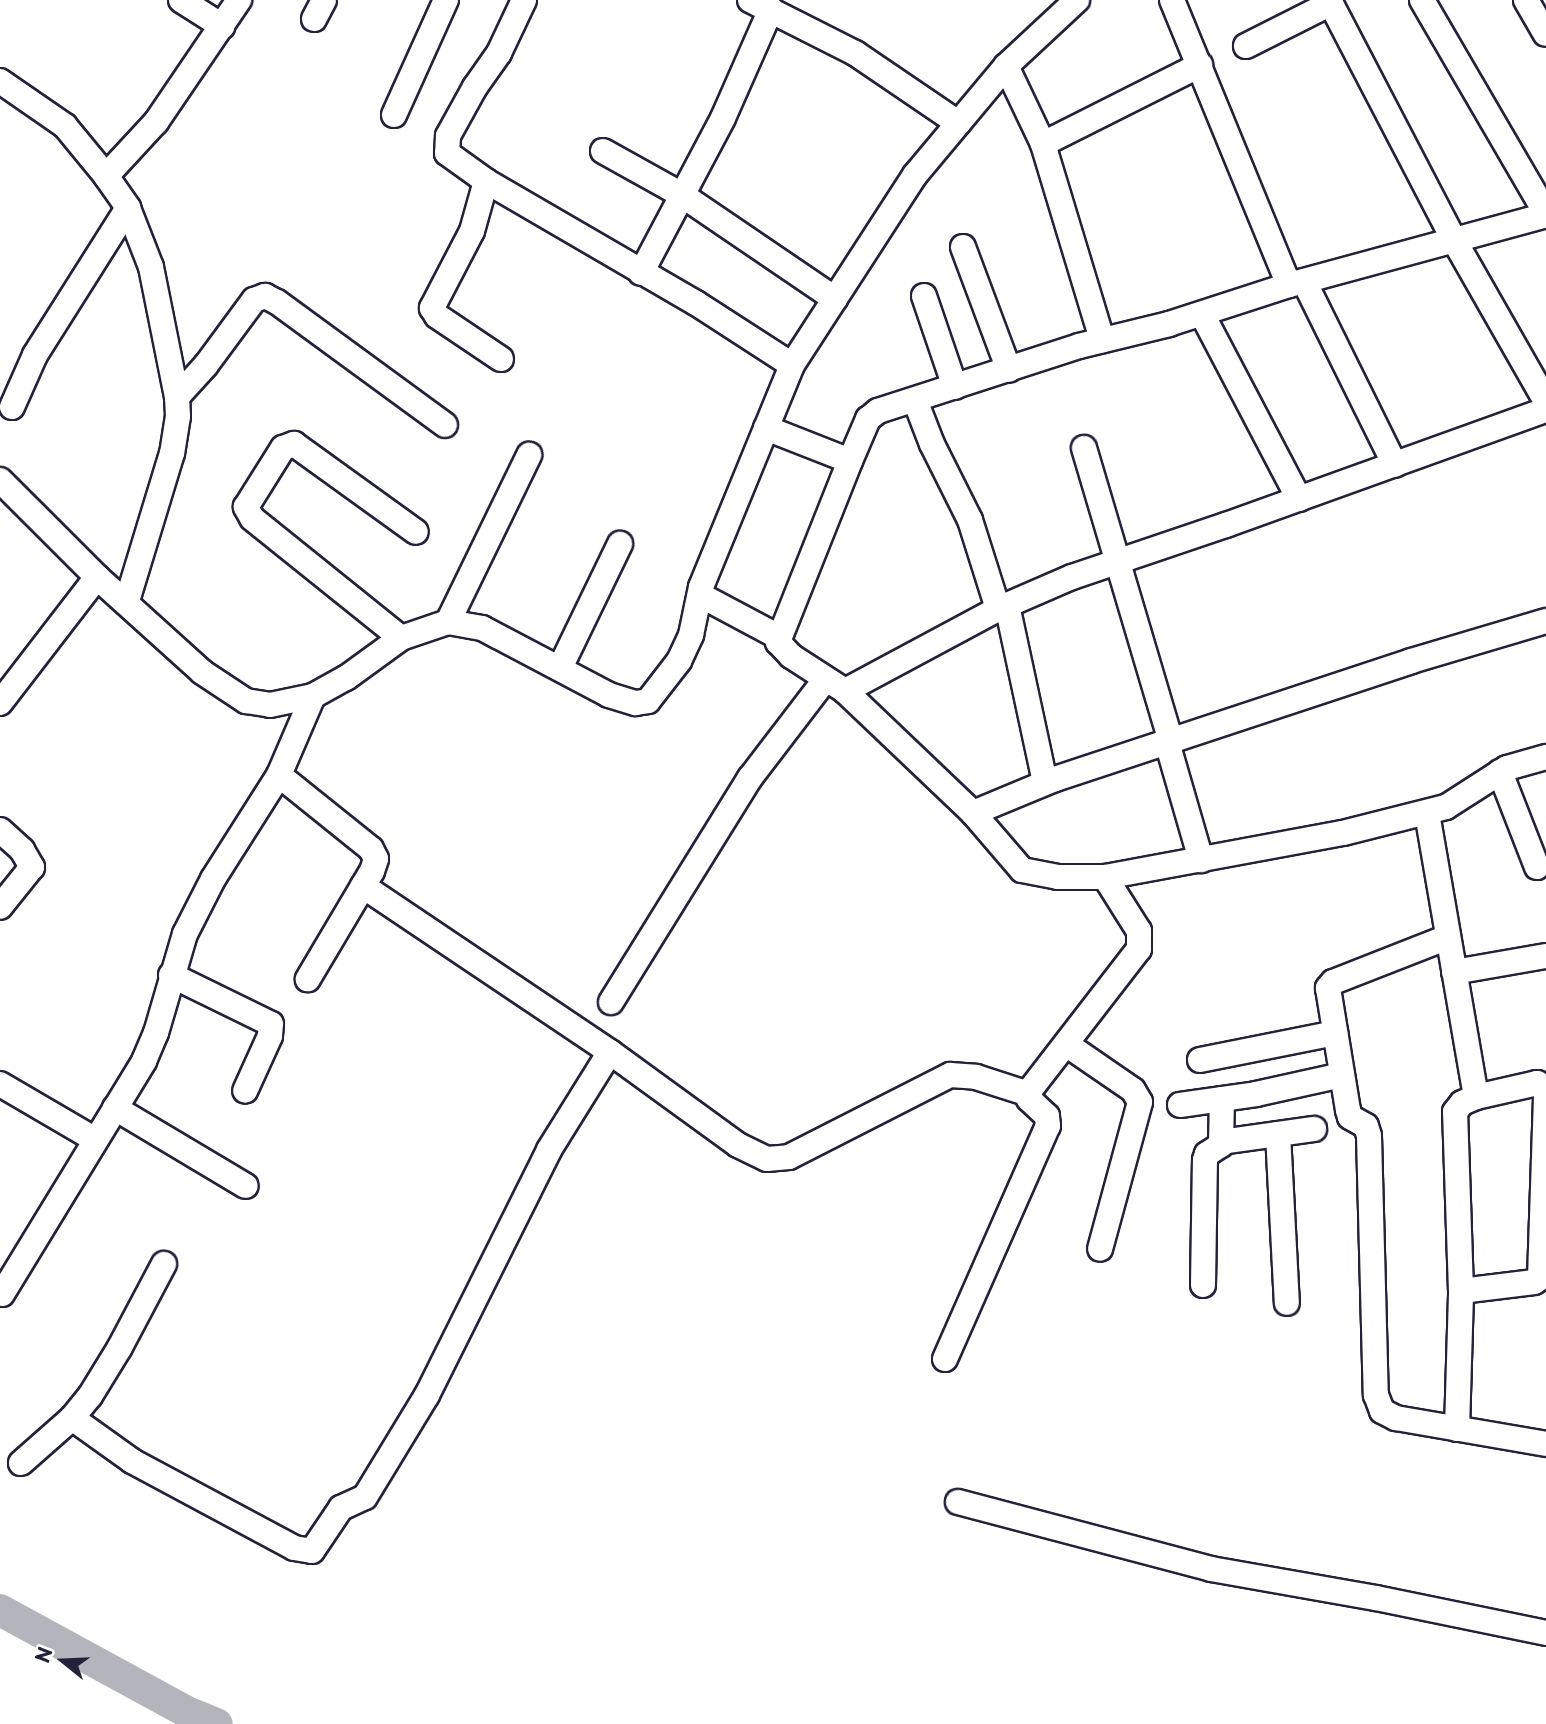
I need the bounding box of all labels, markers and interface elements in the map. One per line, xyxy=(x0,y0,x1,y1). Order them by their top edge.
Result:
north arrow xyxy=(28,1626,98,1696)
text: N xyxy=(27,1643,59,1666)

